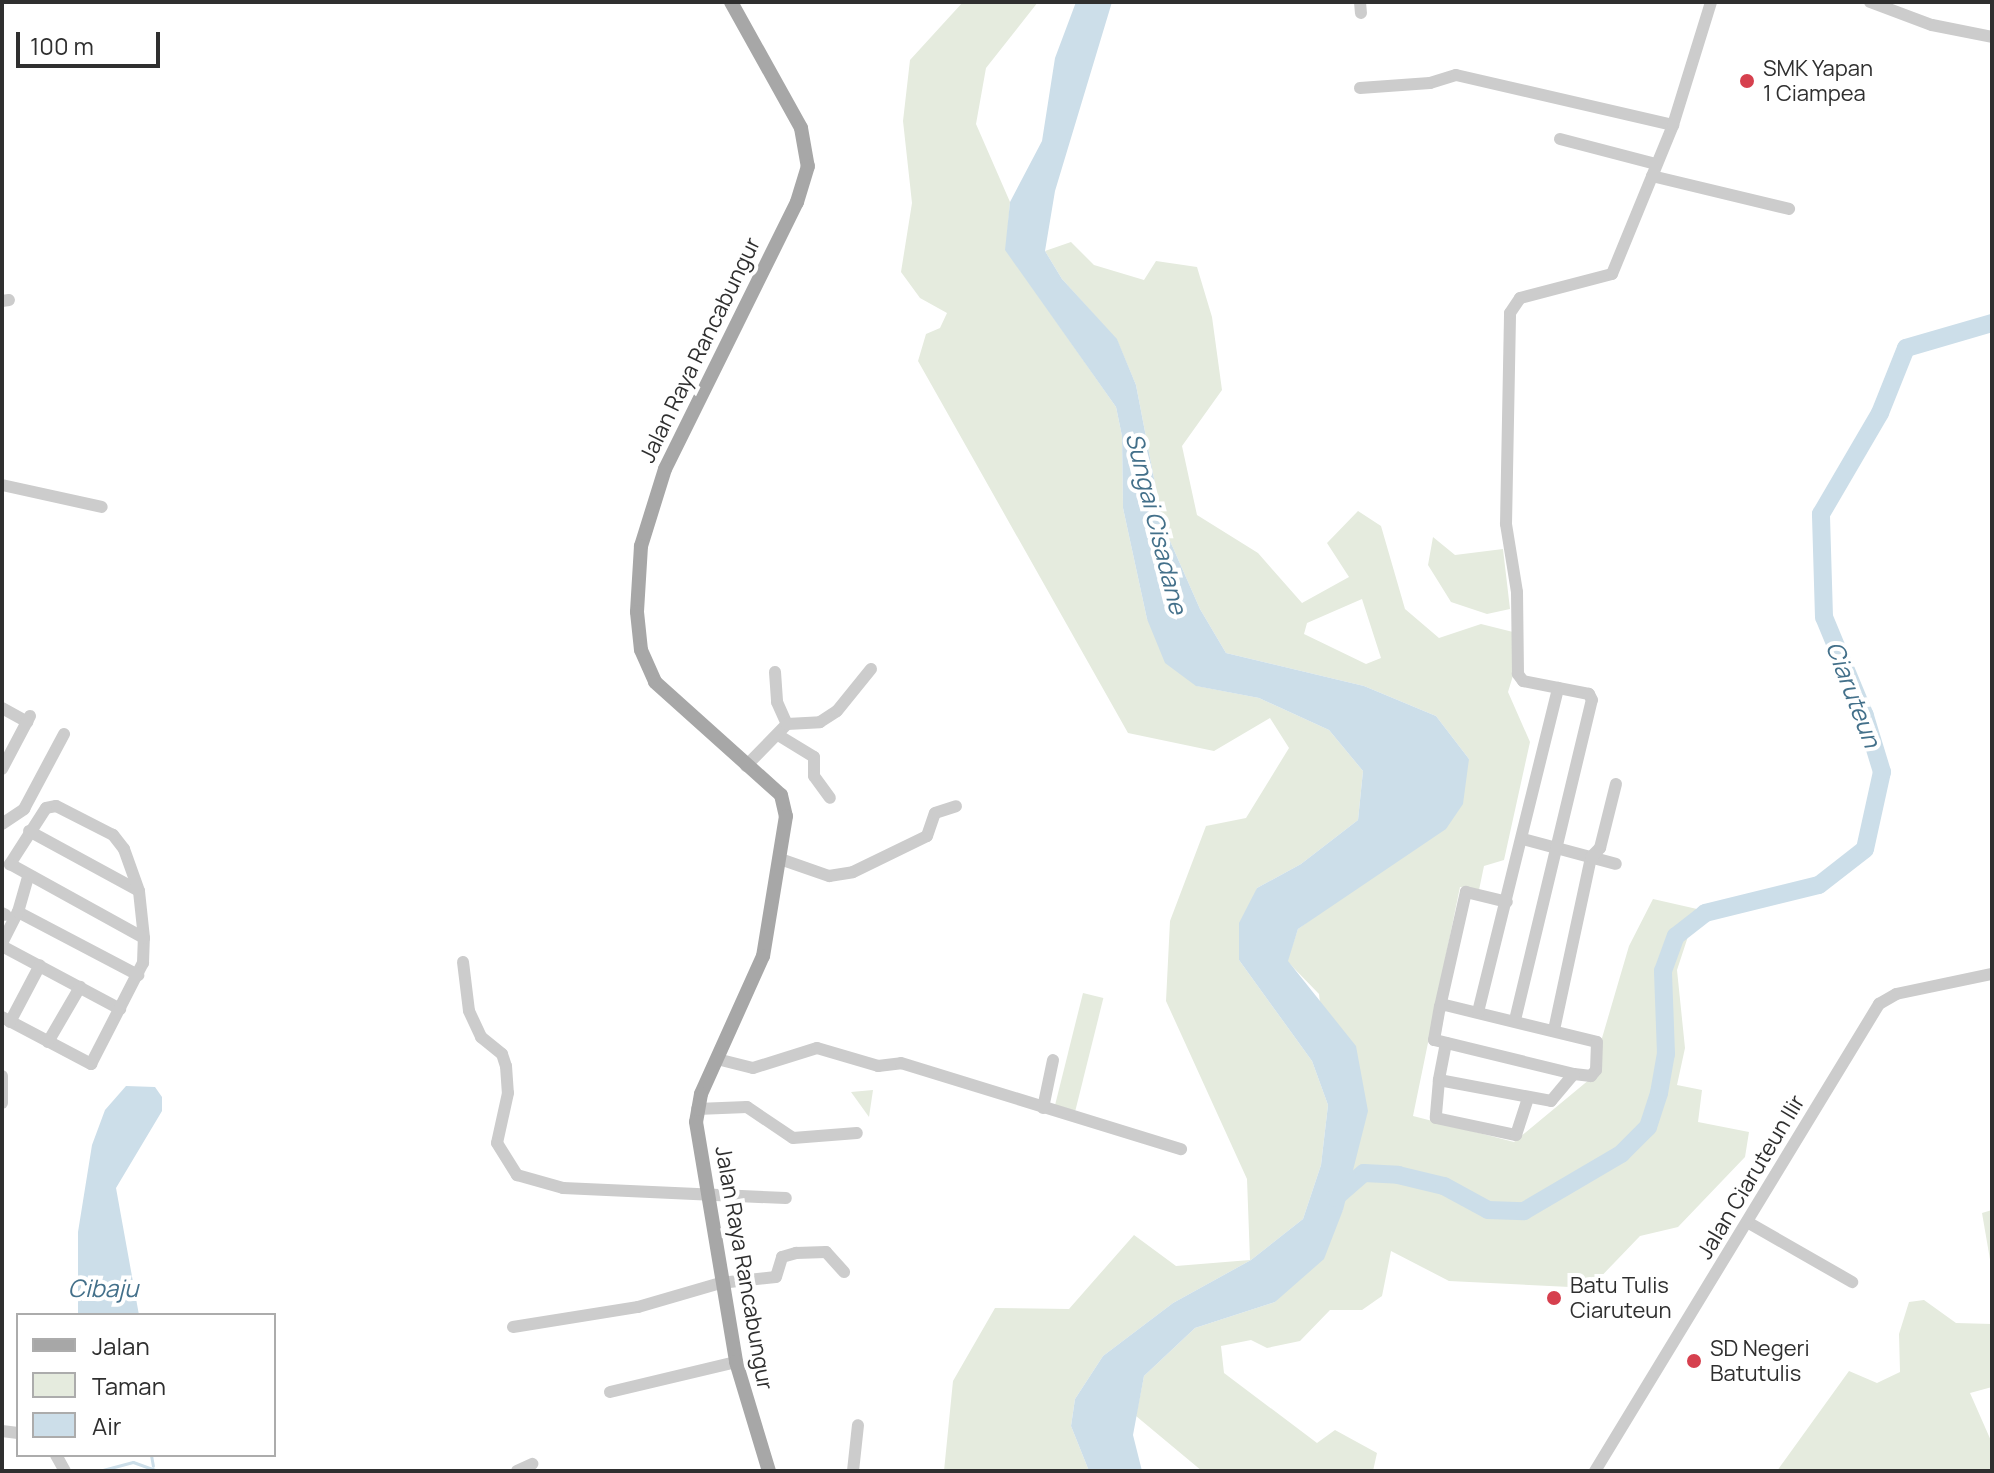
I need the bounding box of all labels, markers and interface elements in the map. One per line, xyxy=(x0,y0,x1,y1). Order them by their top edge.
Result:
scale bar xyxy=(20,16,164,66)
text: 100 m xyxy=(30,29,94,62)
place label: SMK Yapan 1 Ciampea xyxy=(1763,55,1874,106)
marker: SMK Yapan 1 Ciampea xyxy=(1738,72,1756,90)
street label: Jalan Raya Rancabungur xyxy=(634,233,766,467)
water label: Sungai Cisadane xyxy=(1121,429,1193,617)
water label: Ciaruteun xyxy=(1821,637,1887,751)
street label: Jalan Ciaruteun Ilir xyxy=(1692,1090,1810,1264)
street label: Jalan Raya Rancabungur xyxy=(710,1144,778,1392)
place label: Batu Tulis Ciaruteun xyxy=(1570,1272,1671,1324)
water label: Cibaju xyxy=(68,1274,138,1302)
marker: Batu Tulis Ciaruteun xyxy=(1545,1289,1563,1307)
legend xyxy=(16,1313,276,1457)
text: Jalan xyxy=(92,1329,150,1362)
place label: SD Negeri Batutulis xyxy=(1710,1335,1810,1386)
marker: SD Negeri Batutulis xyxy=(1685,1352,1703,1370)
text: Taman xyxy=(92,1369,166,1402)
text: Air xyxy=(92,1409,121,1442)

